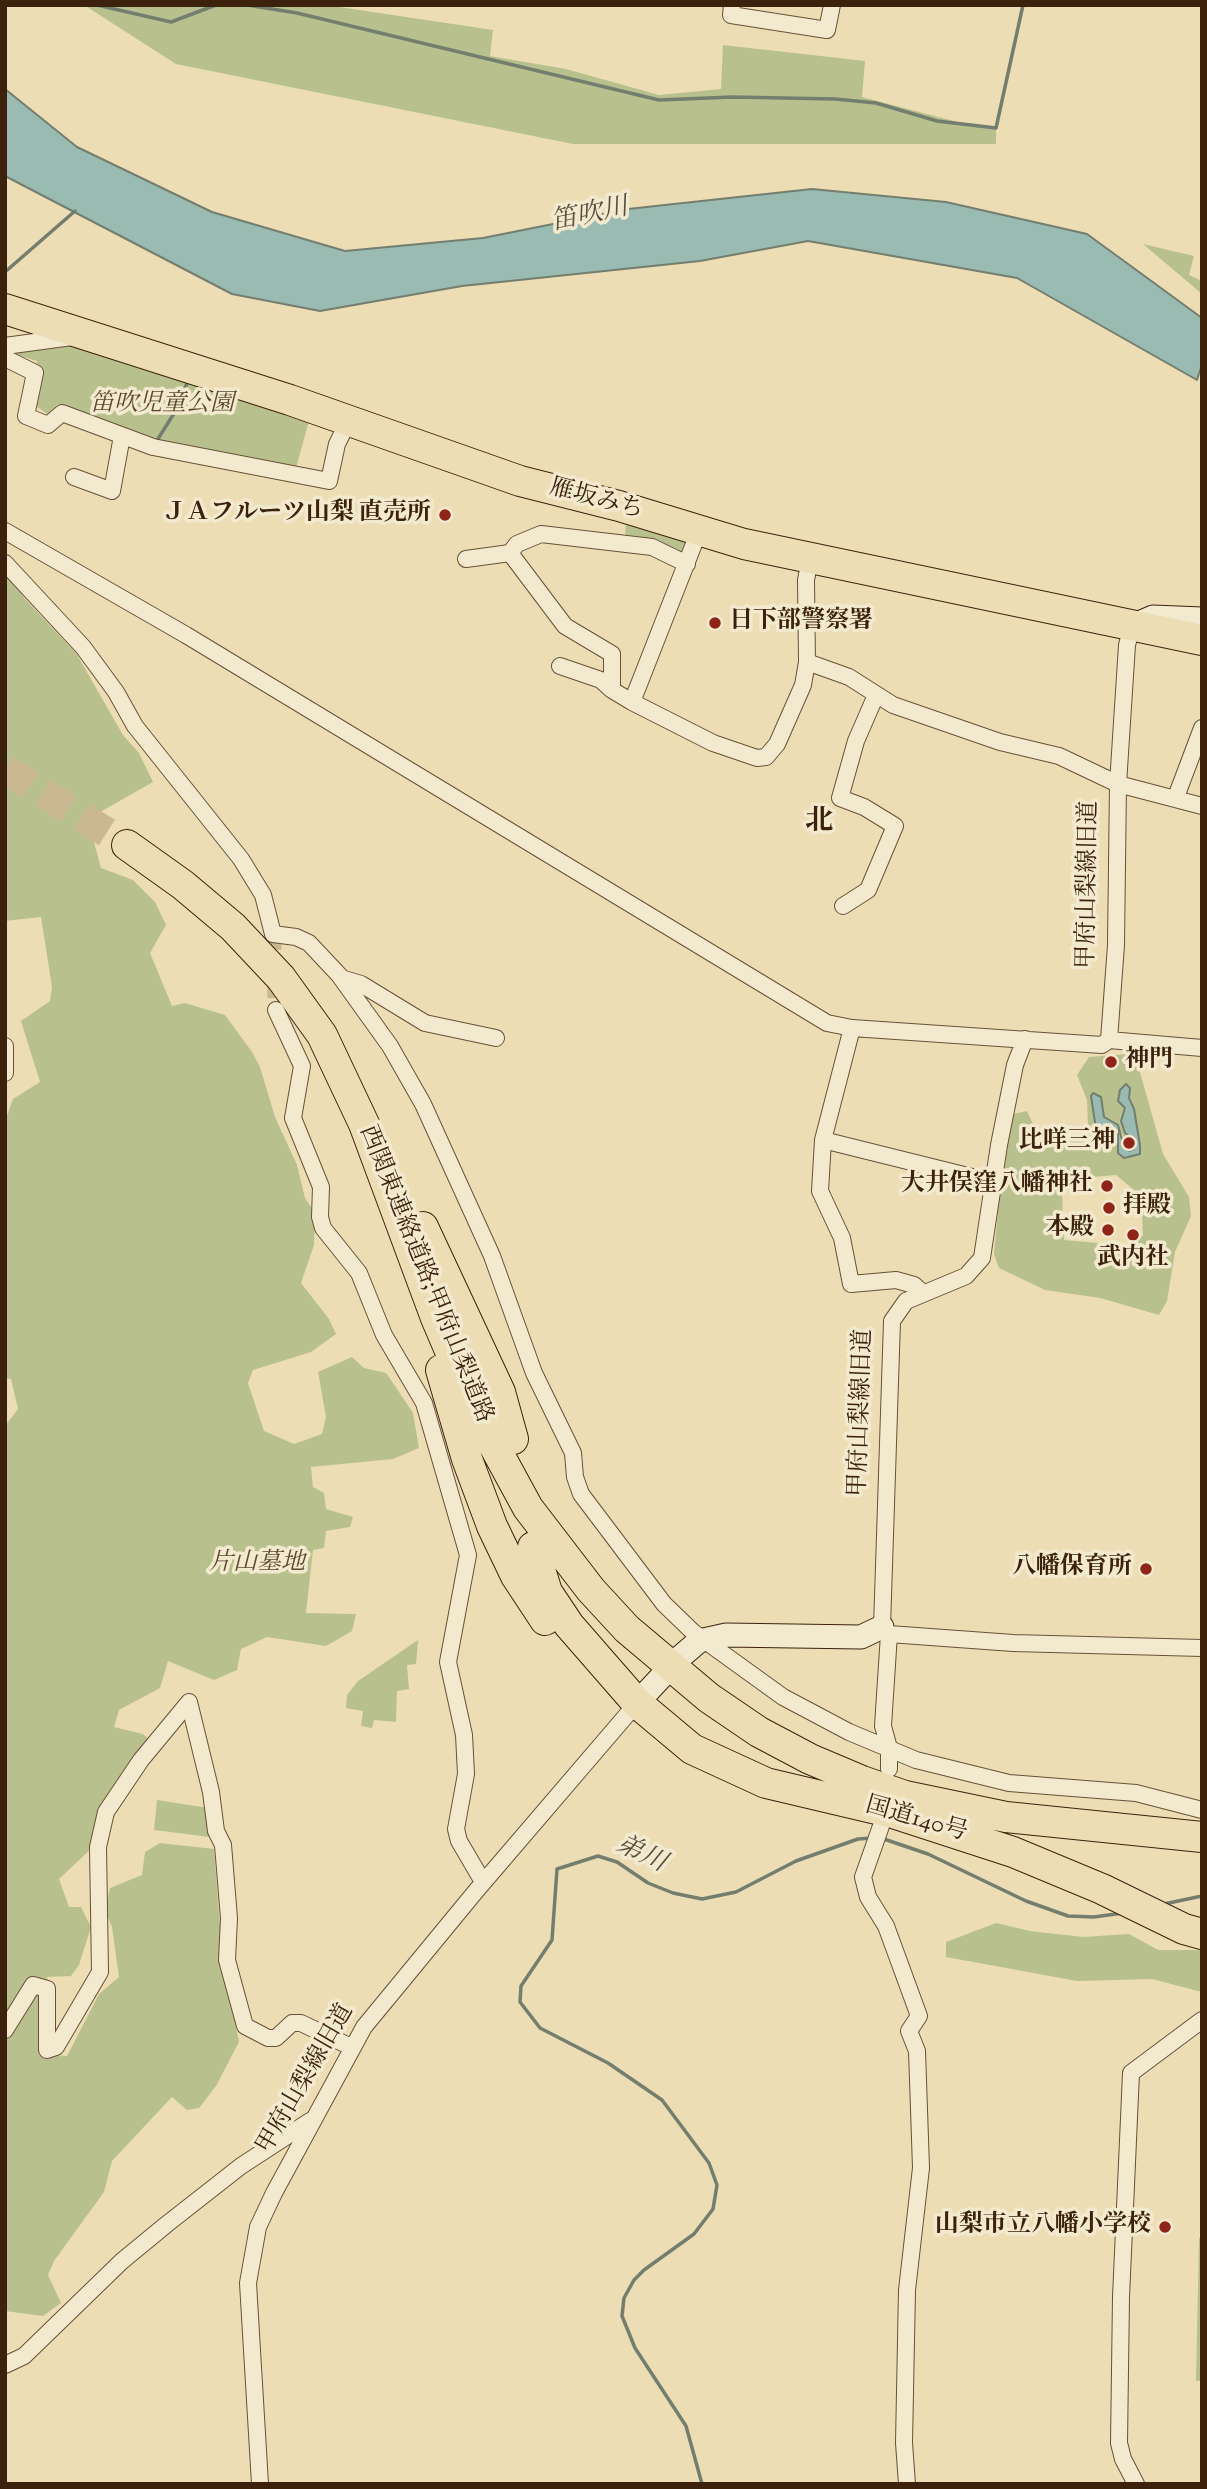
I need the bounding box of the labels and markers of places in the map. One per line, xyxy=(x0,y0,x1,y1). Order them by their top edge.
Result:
place label: ＪＡフルーツ山梨 直売所 xyxy=(162,501,431,529)
marker: ＪＡフルーツ山梨 直売所 xyxy=(437,507,453,523)
place label: 日下部警察署 xyxy=(729,609,873,637)
marker: 日下部警察署 xyxy=(707,615,723,631)
place label: 神門 xyxy=(1125,1048,1173,1076)
marker: 神門 xyxy=(1103,1054,1119,1070)
place label: 比咩三神 xyxy=(1019,1129,1115,1157)
marker: 比咩三神 xyxy=(1121,1135,1137,1151)
place label: 大井俣窪八幡神社 xyxy=(901,1172,1093,1200)
marker: 大井俣窪八幡神社 xyxy=(1099,1178,1115,1194)
place label: 拝殿 xyxy=(1123,1194,1171,1222)
marker: 拝殿 xyxy=(1101,1200,1117,1216)
place label: 本殿 xyxy=(1046,1216,1094,1244)
marker: 本殿 xyxy=(1100,1222,1116,1238)
marker: 武内社 xyxy=(1125,1227,1141,1243)
place label: 武内社 xyxy=(1097,1246,1169,1274)
place label: 八幡保育所 xyxy=(1012,1555,1132,1583)
marker: 八幡保育所 xyxy=(1138,1561,1154,1577)
place label: 山梨市立八幡小学校 xyxy=(935,2213,1151,2241)
marker: 山梨市立八幡小学校 xyxy=(1157,2219,1173,2235)

